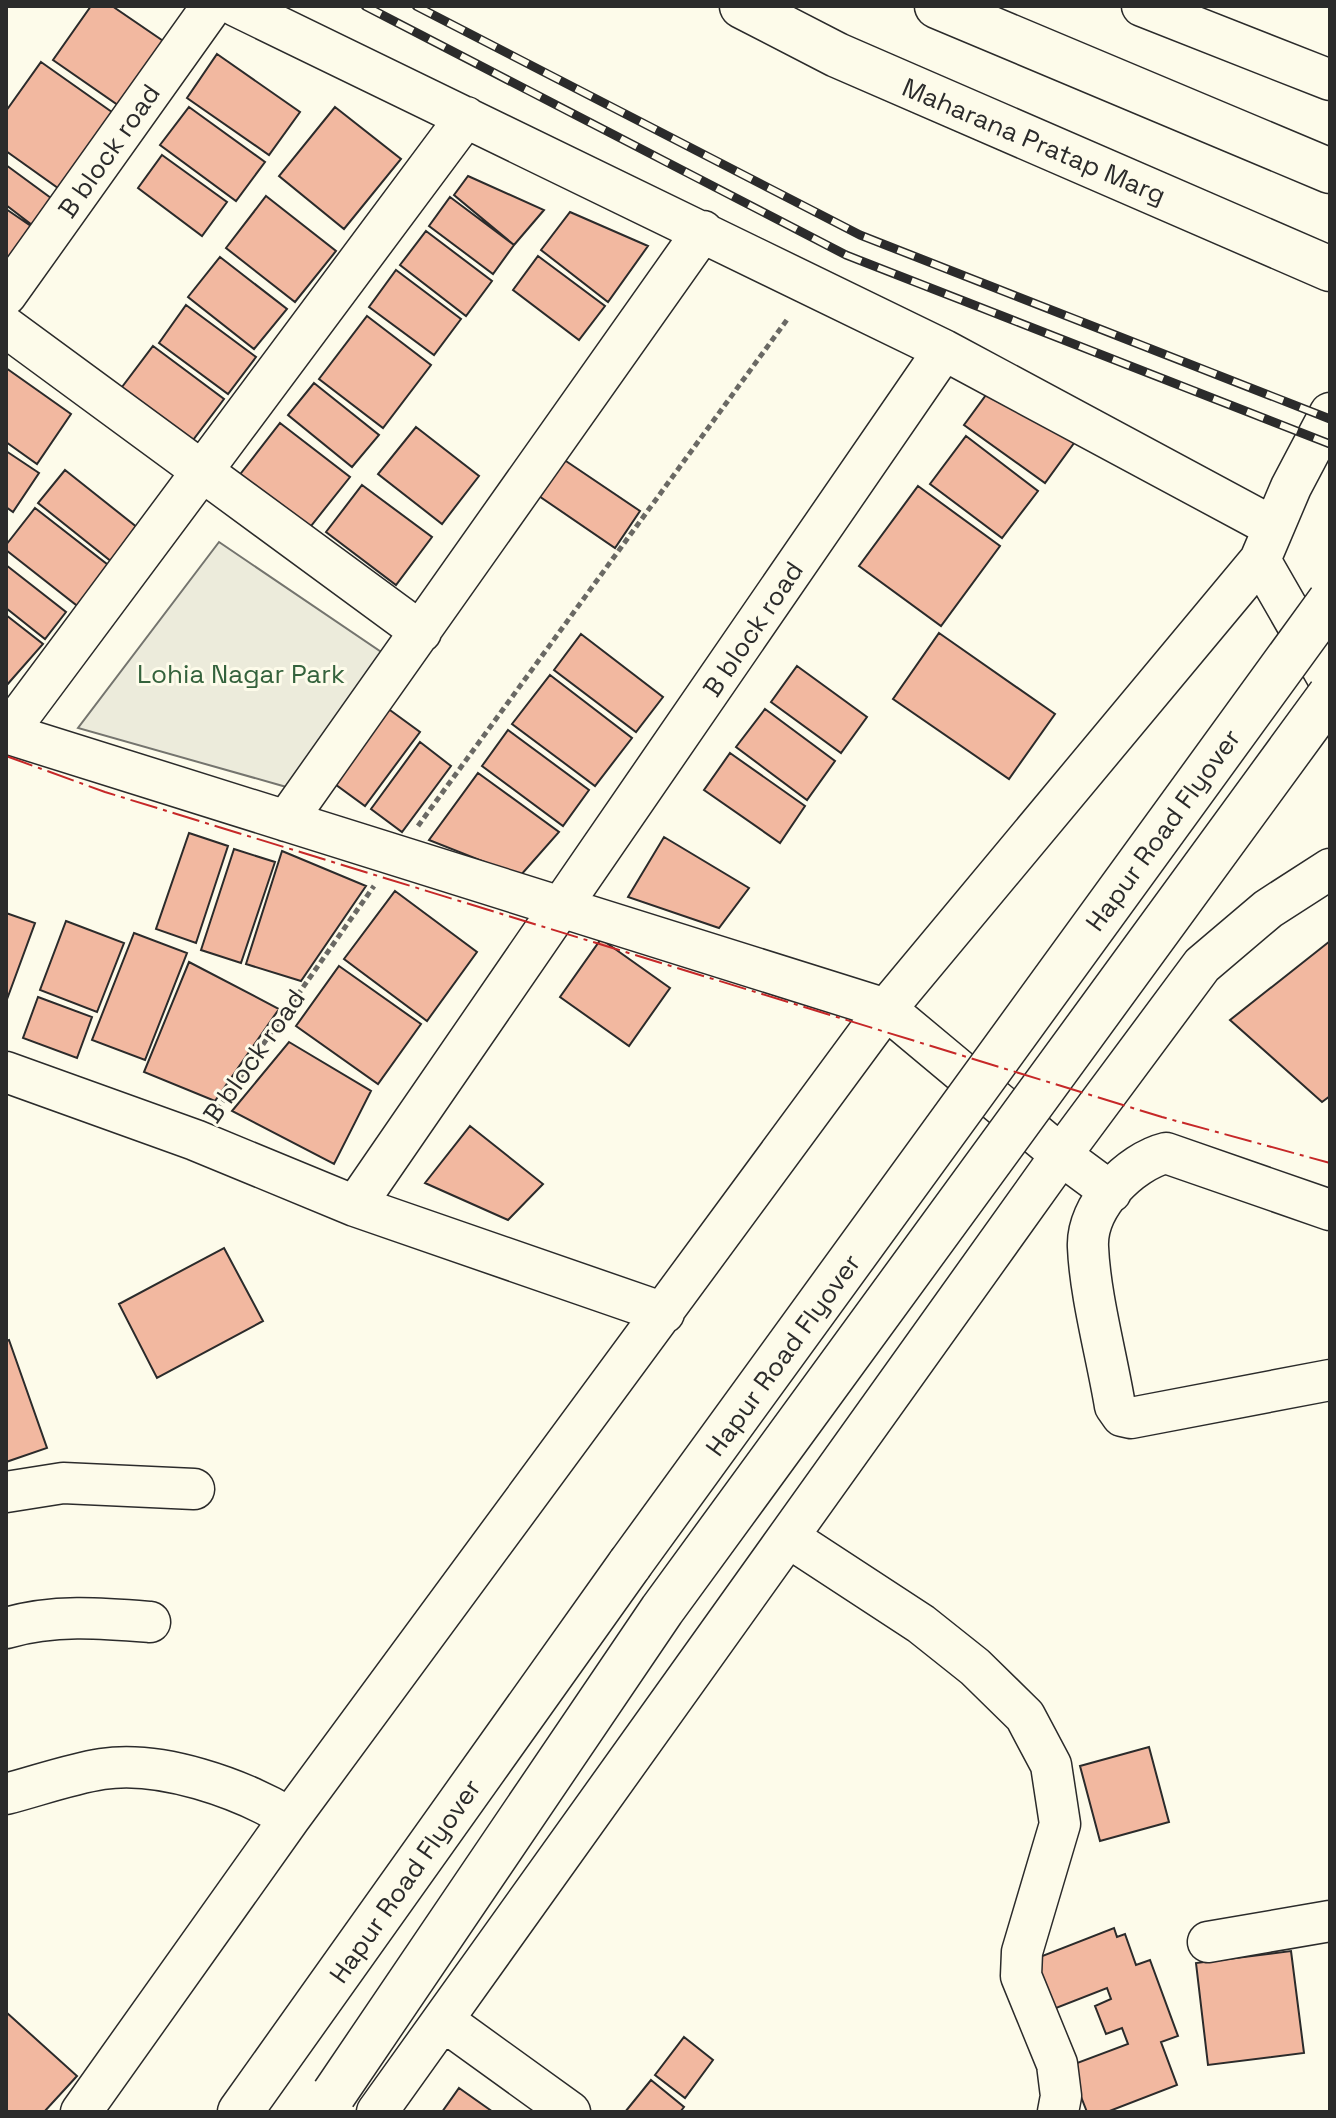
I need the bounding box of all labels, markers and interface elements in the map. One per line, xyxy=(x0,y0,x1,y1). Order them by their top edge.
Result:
street label: Maharana Pratap Marg xyxy=(897,70,1171,212)
street label: B block road xyxy=(50,77,168,225)
street label: B block road xyxy=(695,555,811,703)
park label: Lohia Nagar Park xyxy=(137,657,345,691)
street label: Hapur Road Flyover xyxy=(1078,722,1248,938)
street label: B block road xyxy=(195,982,313,1130)
street label: Hapur Road Flyover xyxy=(698,1247,868,1463)
street label: Hapur Road Flyover xyxy=(322,1772,488,1990)

